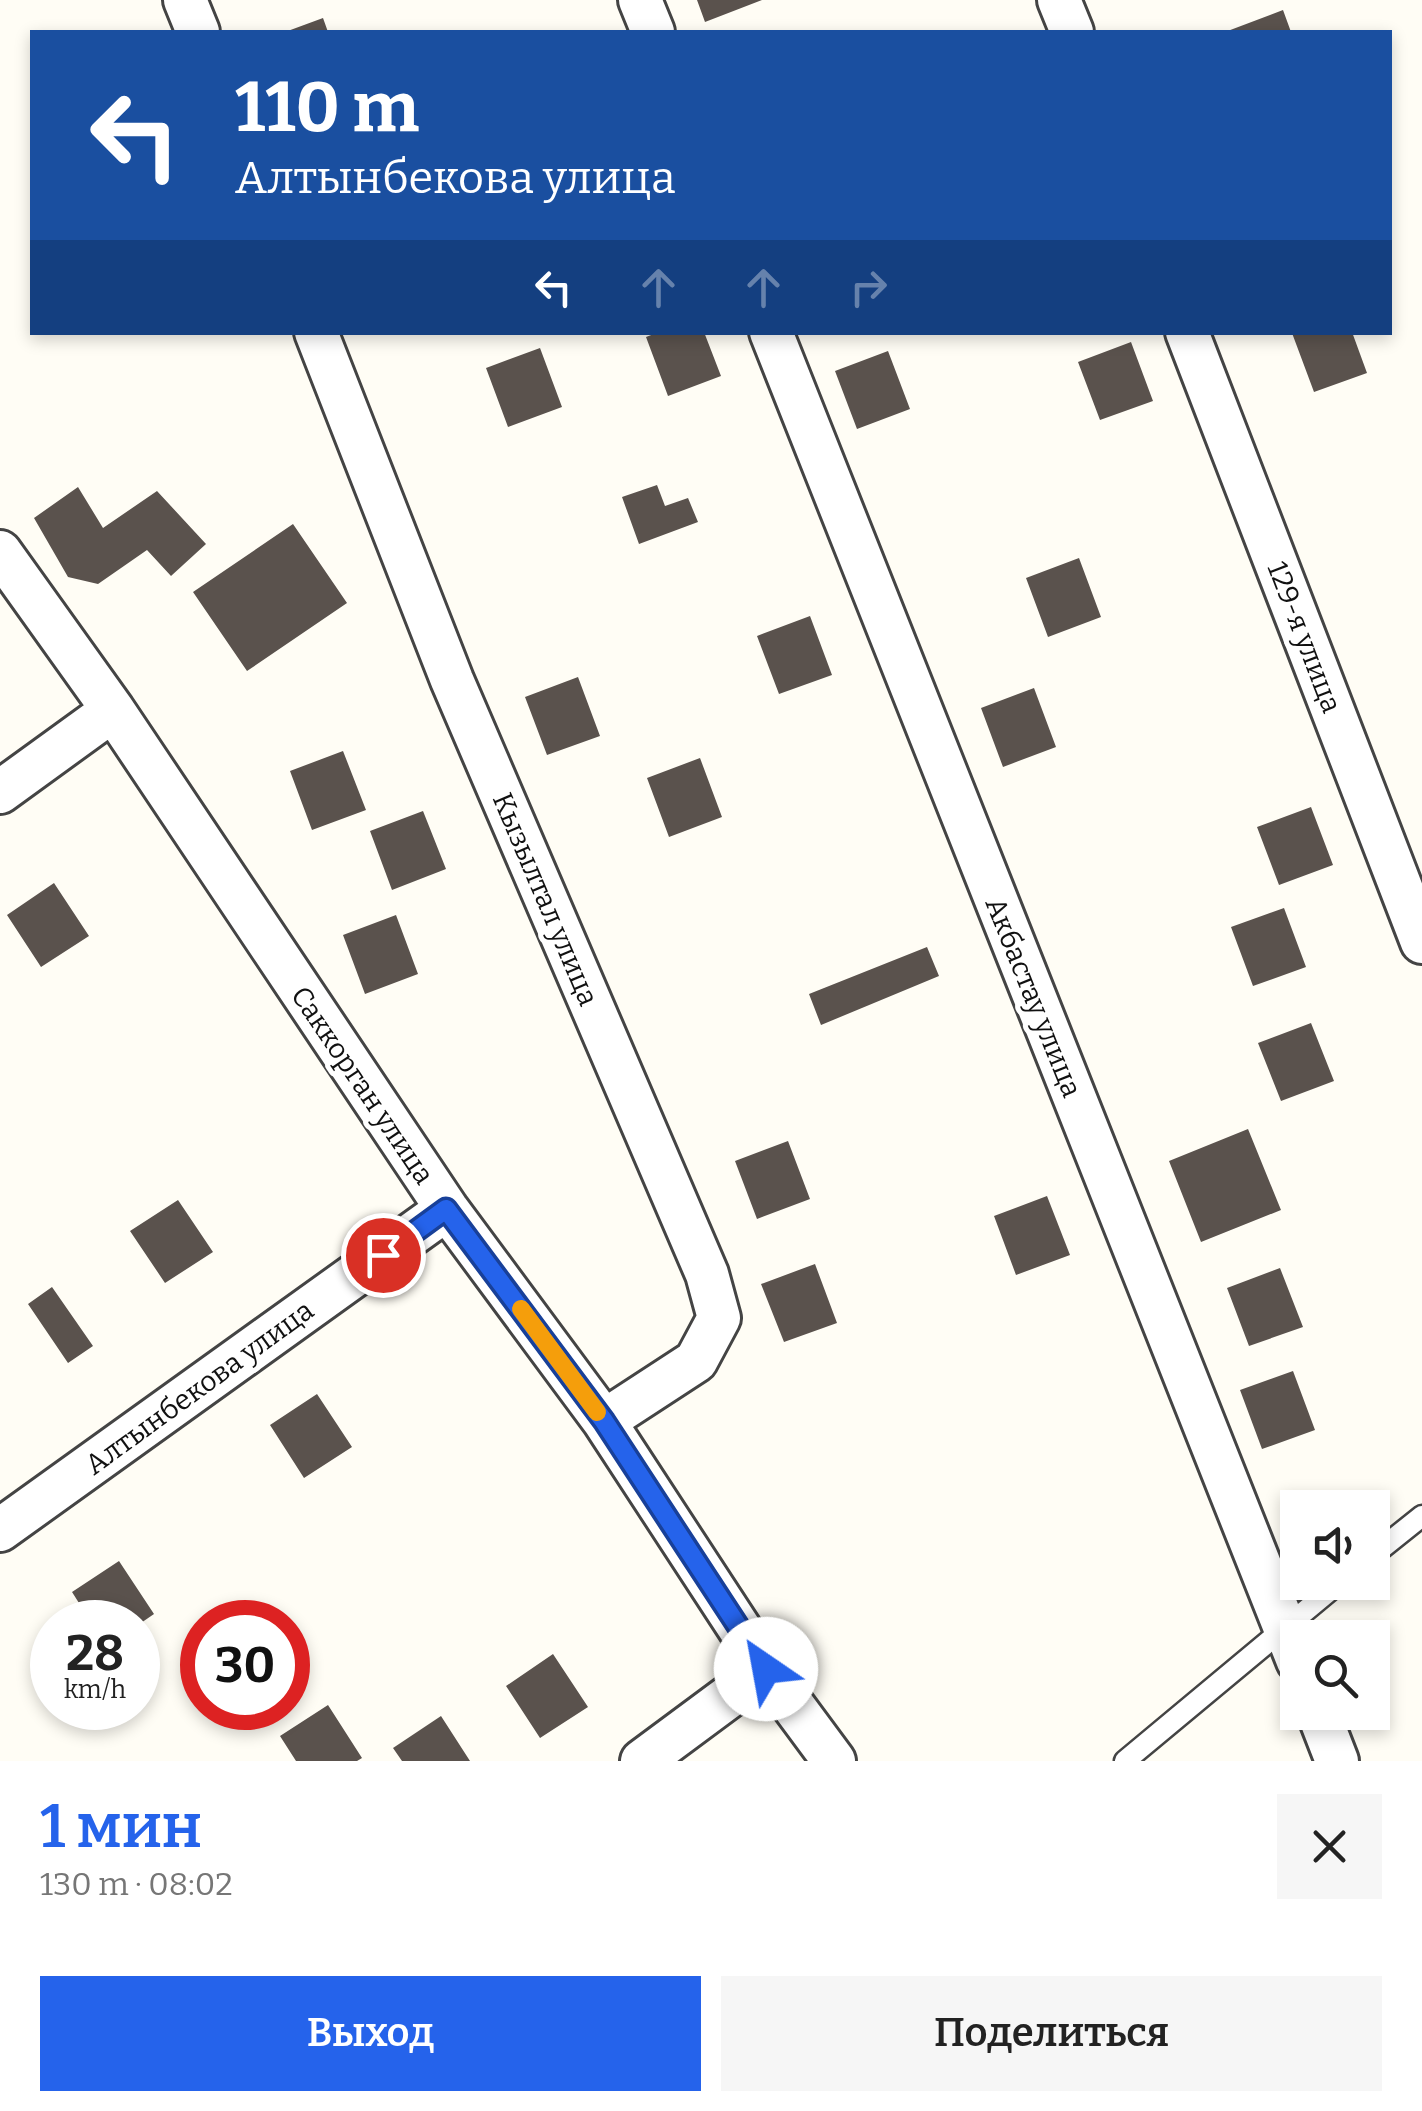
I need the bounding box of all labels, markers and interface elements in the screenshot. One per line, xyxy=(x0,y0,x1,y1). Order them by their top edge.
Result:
text: 110 m xyxy=(235,66,419,150)
icon: left xyxy=(70,70,200,200)
text: Алтынбекова улица xyxy=(235,151,676,205)
icon: left xyxy=(526,260,581,315)
icon: ahead xyxy=(631,260,686,315)
icon: ahead xyxy=(736,260,791,315)
icon: right xyxy=(841,260,896,315)
street label: 129-я улица xyxy=(1261,557,1348,717)
street label: Кызылтал улица xyxy=(486,788,605,1011)
street label: Акбастау улица xyxy=(978,892,1089,1102)
street label: Саккорган улица xyxy=(284,980,441,1190)
pin xyxy=(341,1213,426,1298)
icon: arrive xyxy=(356,1228,411,1283)
street label: Алтынбекова улица xyxy=(79,1293,320,1481)
map controls xyxy=(1280,1490,1390,1730)
button: sound xyxy=(1280,1490,1390,1600)
speed limit sign: 30 xyxy=(180,1600,310,1730)
position arrow xyxy=(714,1617,818,1721)
button: search xyxy=(1280,1620,1390,1730)
text: 28 xyxy=(66,1623,124,1683)
text: km/h xyxy=(64,1675,126,1705)
text: 1 мин xyxy=(40,1791,202,1863)
button: close xyxy=(1277,1794,1382,1899)
text: 130 m · 08:02 xyxy=(40,1865,233,1903)
button: Выход xyxy=(40,1976,701,2091)
button: Поделиться xyxy=(721,1976,1382,2091)

